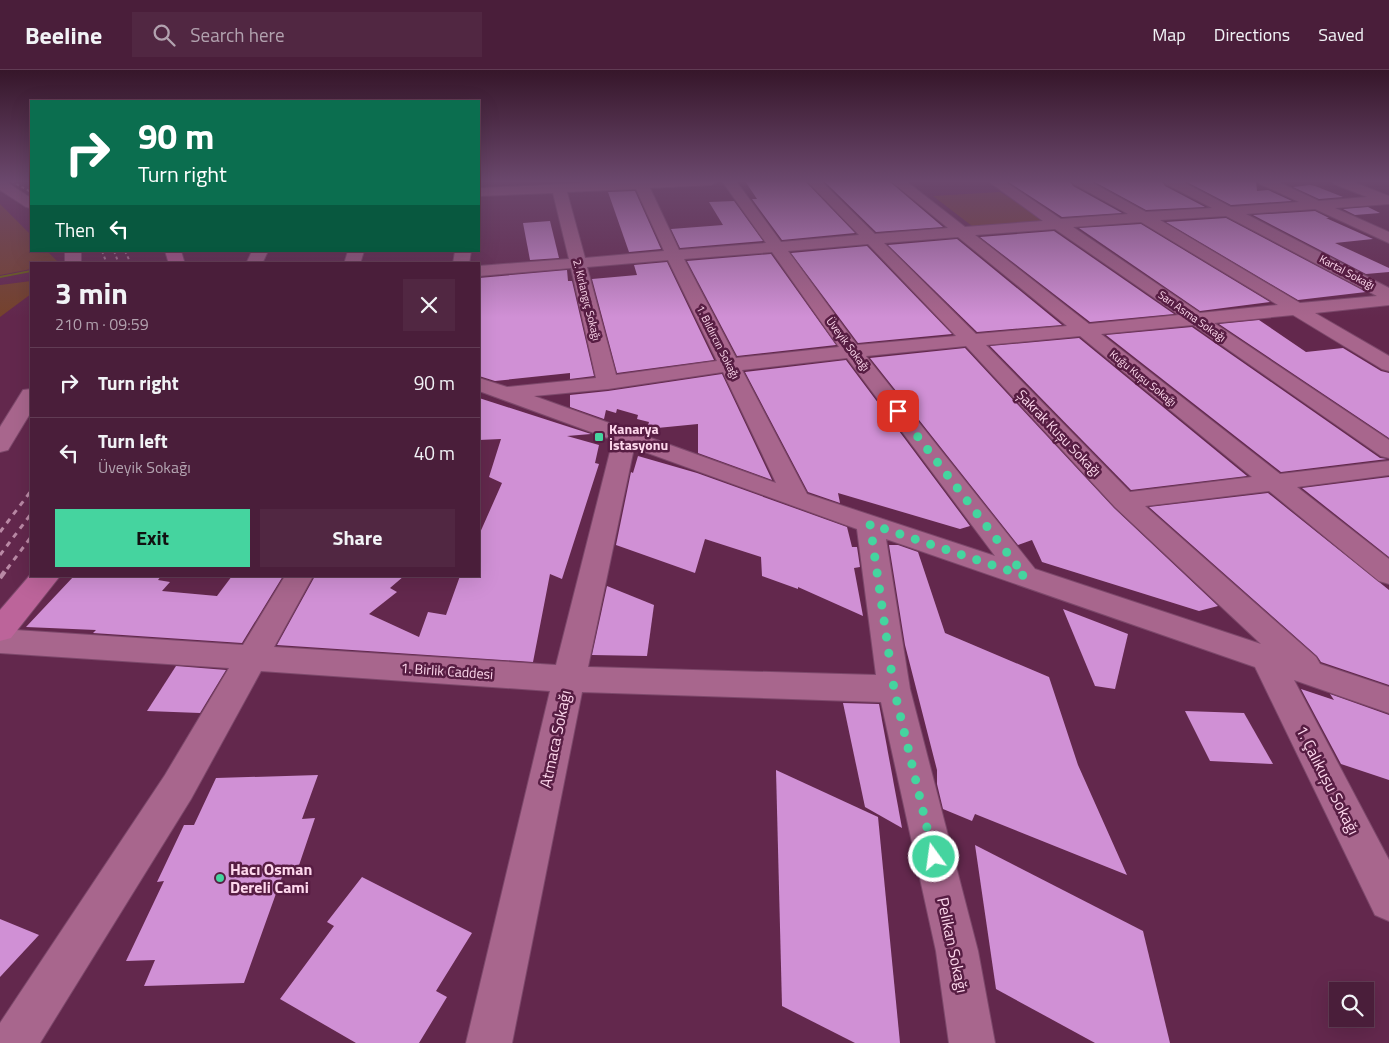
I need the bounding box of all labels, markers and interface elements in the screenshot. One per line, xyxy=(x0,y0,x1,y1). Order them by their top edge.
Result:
search box xyxy=(132,12,482,57)
text: Beeline xyxy=(25,17,102,53)
text: Search here xyxy=(190,20,285,49)
icon: search xyxy=(150,21,178,49)
text: Map xyxy=(1152,21,1186,48)
text: Directions xyxy=(1214,21,1290,48)
text: Saved xyxy=(1318,21,1364,48)
text: 90 m xyxy=(138,109,214,163)
icon: right xyxy=(55,120,120,185)
text: Turn right xyxy=(138,157,227,191)
text: Then xyxy=(55,215,95,244)
icon: left xyxy=(105,215,133,243)
street label: Kartal Sokağı xyxy=(1317,251,1377,293)
street label: 2. Kırlangıç Sokağı xyxy=(569,258,605,342)
text: 3 min xyxy=(55,270,128,316)
button: close xyxy=(403,279,455,331)
street label: Sarı Asma Sokağı xyxy=(1155,287,1229,345)
street label: 1. Bıldırcın Sokağı xyxy=(693,302,743,382)
text: 210 m · 09:59 xyxy=(55,312,149,336)
street label: Üveyik Sokağı xyxy=(822,314,874,374)
street label: Kuğu Kuşu Sokağı xyxy=(1106,346,1180,410)
text: Turn right xyxy=(98,368,179,397)
text: 90 m xyxy=(414,368,455,397)
icon: right xyxy=(55,369,83,397)
street label: Şakrak Kuşu Sokağı xyxy=(1012,384,1107,481)
pin xyxy=(877,390,919,432)
icon: arrive xyxy=(884,397,912,425)
place label: Kanarya İstasyonu xyxy=(609,418,668,455)
text: Turn left xyxy=(98,426,168,455)
marker: Kanarya İstasyonu xyxy=(593,431,605,443)
text: 40 m xyxy=(414,438,455,467)
icon: left xyxy=(55,439,83,467)
text: Üveyik Sokağı xyxy=(98,455,191,479)
button: Exit xyxy=(55,509,250,567)
button: Share xyxy=(260,509,455,567)
street label: 1. Birlik Caddesi xyxy=(400,657,494,684)
street label: Atmaca Sokağı xyxy=(533,688,577,790)
street label: 1. Çalıkuşu Sokağı xyxy=(1290,721,1366,839)
position arrow xyxy=(907,830,959,882)
place label: Hacı Osman Dereli Cami xyxy=(230,857,312,899)
marker: Hacı Osman Dereli Cami xyxy=(214,872,226,884)
street label: Pelikan Sokağı xyxy=(931,895,975,995)
map controls xyxy=(1329,982,1374,1027)
button: search xyxy=(1329,982,1374,1027)

